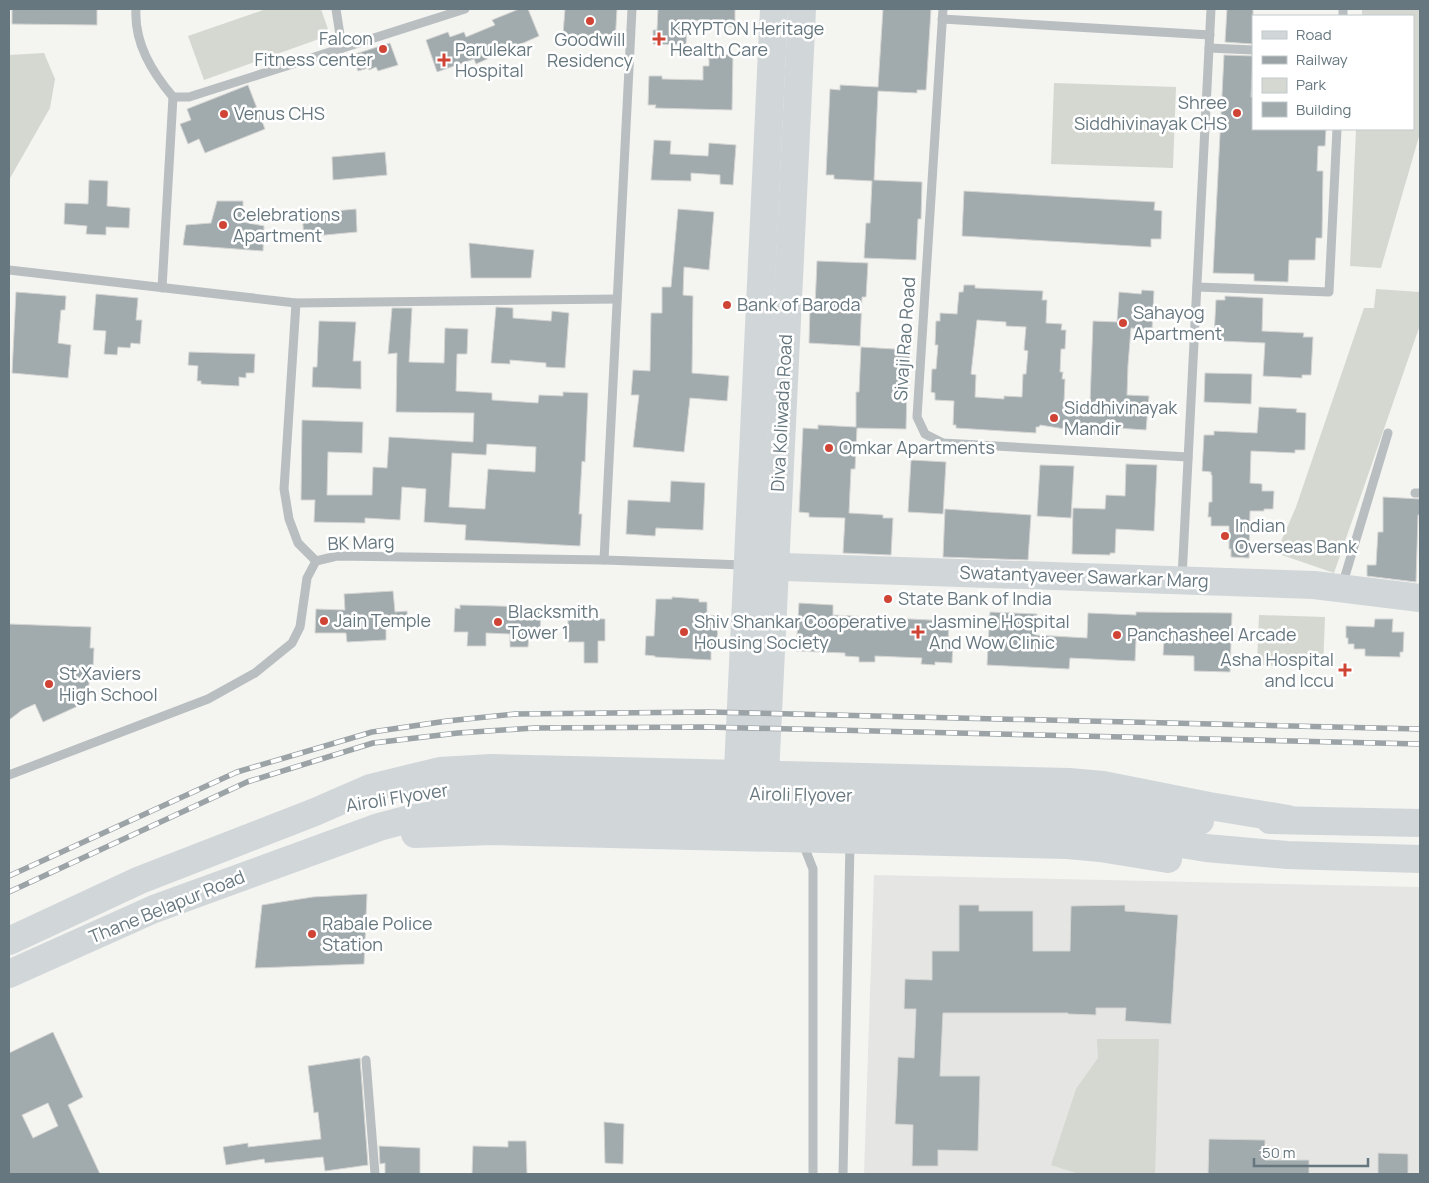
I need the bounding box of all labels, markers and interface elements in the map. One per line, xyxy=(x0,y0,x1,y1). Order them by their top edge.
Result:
marker: Goodwill Residency xyxy=(584,15,596,27)
legend xyxy=(1252,15,1414,130)
place label: KRYPTON Heritage Health Care xyxy=(670,16,824,61)
text: Road xyxy=(1296,24,1332,45)
place label: Falcon Fitness center xyxy=(254,26,374,71)
place label: Goodwill Residency xyxy=(547,27,634,72)
marker: KRYPTON Heritage Health Care xyxy=(652,32,666,46)
place label: Parulekar Hospital xyxy=(455,37,533,82)
marker: Falcon Fitness center xyxy=(377,43,389,55)
text: Railway xyxy=(1296,49,1348,70)
marker: Parulekar Hospital xyxy=(437,53,451,67)
text: Park xyxy=(1296,74,1326,95)
place label: Shree Siddhivinayak CHS xyxy=(1074,90,1227,135)
text: Building xyxy=(1296,99,1351,120)
place label: Venus CHS xyxy=(234,101,325,125)
marker: Shree Siddhivinayak CHS xyxy=(1231,107,1243,119)
marker: Venus CHS xyxy=(218,108,230,120)
place label: Celebrations Apartment xyxy=(233,202,340,247)
marker: Celebrations Apartment xyxy=(217,219,229,231)
street label: Sivaji Rao Road xyxy=(888,276,920,402)
place label: Bank of Baroda xyxy=(737,292,861,316)
marker: Bank of Baroda xyxy=(721,299,733,311)
place label: Sahayog Apartment xyxy=(1133,300,1222,345)
marker: Sahayog Apartment xyxy=(1117,317,1129,329)
street label: Diva Koliwada Road xyxy=(765,334,797,492)
place label: Siddhivinayak Mandir xyxy=(1064,395,1178,440)
marker: Siddhivinayak Mandir xyxy=(1048,412,1060,424)
place label: Omkar Apartments xyxy=(839,435,995,459)
marker: Omkar Apartments xyxy=(823,442,835,454)
place label: Indian Overseas Bank xyxy=(1235,513,1358,558)
street label: BK Marg xyxy=(327,529,395,555)
marker: Indian Overseas Bank xyxy=(1219,530,1231,542)
street label: Swatantyaveer Sawarkar Marg xyxy=(959,560,1209,592)
place label: State Bank of India xyxy=(898,586,1052,610)
marker: State Bank of India xyxy=(882,593,894,605)
place label: Blacksmith Tower 1 xyxy=(508,599,599,644)
place label: Jain Temple xyxy=(334,608,431,632)
place label: Shiv Shankar Cooperative Housing Society xyxy=(694,609,906,654)
place label: Jasmine Hospital And Wow Clinic xyxy=(929,609,1070,654)
marker: Jain Temple xyxy=(318,615,330,627)
marker: Blacksmith Tower 1 xyxy=(492,616,504,628)
place label: Panchasheel Arcade xyxy=(1127,622,1297,646)
marker: Jasmine Hospital And Wow Clinic xyxy=(911,625,925,639)
marker: Shiv Shankar Cooperative Housing Society xyxy=(678,626,690,638)
marker: Panchasheel Arcade xyxy=(1111,629,1123,641)
place label: Asha Hospital and Iccu xyxy=(1220,647,1334,692)
place label: St Xaviers High School xyxy=(59,661,158,706)
marker: Asha Hospital and Iccu xyxy=(1338,663,1352,677)
marker: St Xaviers High School xyxy=(43,678,55,690)
street label: Airoli Flyover xyxy=(344,777,450,817)
street label: Airoli Flyover xyxy=(749,781,853,807)
street label: Thane Belapur Road xyxy=(85,864,248,948)
place label: Rabale Police Station xyxy=(322,911,432,956)
marker: Rabale Police Station xyxy=(306,928,318,940)
scale bar xyxy=(1254,1136,1368,1168)
text: 50 m xyxy=(1262,1142,1296,1163)

